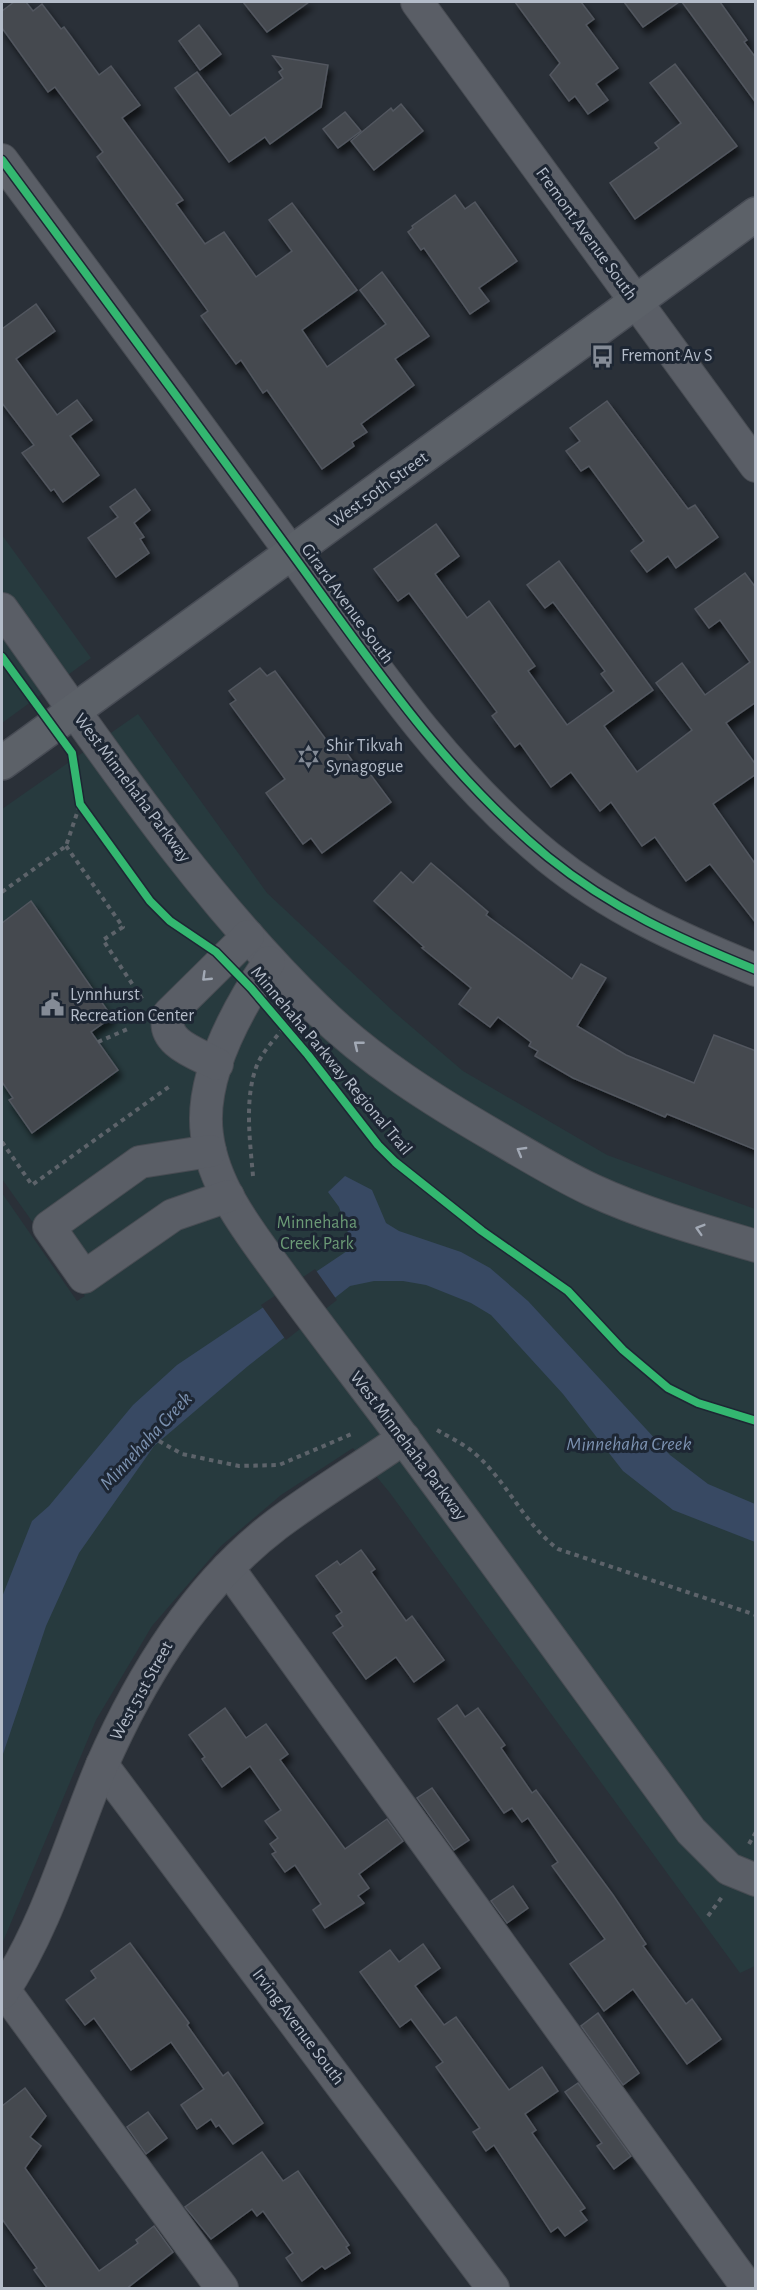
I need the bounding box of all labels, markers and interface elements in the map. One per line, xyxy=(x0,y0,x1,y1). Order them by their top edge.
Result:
street label: Fremont Avenue South xyxy=(532,164,640,304)
bus stop icon: Fremont Av S xyxy=(590,343,616,369)
place label: Fremont Av S xyxy=(621,347,712,365)
street label: West 50th Street xyxy=(327,448,432,532)
street label: Girard Avenue South xyxy=(297,541,397,667)
street label: West Minnehaha Parkway xyxy=(70,710,194,866)
place label: Shir Tikvah Synagogue xyxy=(326,737,403,776)
synagogue icon: Shir Tikvah Synagogue xyxy=(295,743,321,769)
street label: Minnehaha Parkway Regional Trail xyxy=(247,963,415,1159)
one-way arrow xyxy=(203,969,214,980)
place label: Lynnhurst Recreation Center xyxy=(70,986,194,1025)
public building icon: Lynnhurst Recreation Center xyxy=(39,992,65,1018)
one-way arrow xyxy=(354,1041,365,1052)
one-way arrow xyxy=(517,1147,528,1159)
park label: Minnehaha Creek Park xyxy=(277,1214,357,1253)
one-way arrow xyxy=(695,1224,706,1236)
street label: West Minnehaha Parkway xyxy=(346,1368,470,1524)
water label: Minnehaha Creek xyxy=(96,1388,196,1494)
water label: Minnehaha Creek xyxy=(566,1434,692,1454)
street label: West 51st Street xyxy=(107,1638,177,1744)
street label: Irving Avenue South xyxy=(249,1966,347,2088)

